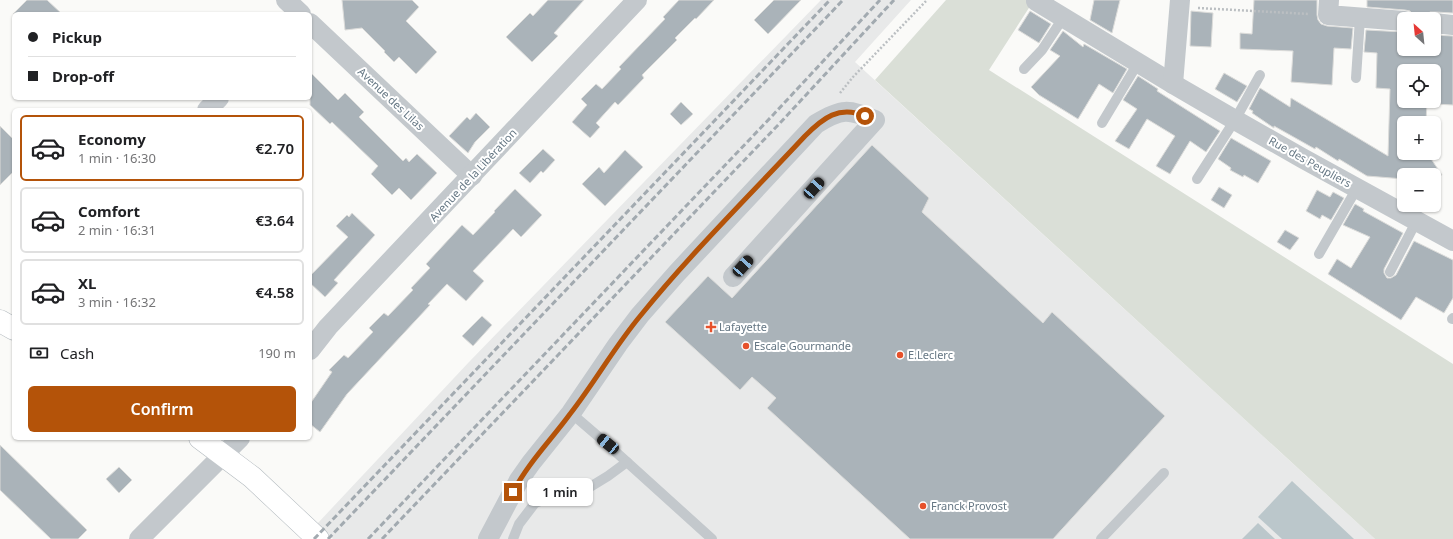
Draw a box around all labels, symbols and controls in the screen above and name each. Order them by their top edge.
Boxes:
north arrow [1397,12,1441,56]
map controls [1397,12,1441,212]
text: Pickup [52,27,102,47]
street label: Avenue des Lilas [355,64,428,133]
button: locate [1397,64,1441,108]
text: Drop-off [52,66,114,86]
route start [856,107,874,125]
button: + [1397,116,1441,160]
street label: Avenue de la Libération [426,125,520,224]
text: Economy [78,129,146,149]
icon: car [30,130,66,166]
street label: Rue des Peupliers [1266,133,1354,190]
text: €2.70 [256,138,294,158]
text: 1 min · 16:30 [78,149,156,167]
button: − [1397,168,1441,212]
car [802,175,826,201]
text: Comfort [78,201,140,221]
icon: car [30,202,66,238]
text: €3.64 [256,210,294,230]
text: 2 min · 16:31 [78,221,156,239]
car [731,253,755,279]
text: XL [78,273,96,293]
icon: car [30,274,66,310]
text: €4.58 [256,282,294,302]
text: 3 min · 16:32 [78,293,156,311]
place label: Lafayette [719,319,767,334]
marker: Lafayette [706,322,716,332]
place label: Escale Gourmande [754,338,851,353]
marker: Escale Gourmande [741,341,751,351]
icon: cash [28,342,50,364]
text: Cash [60,343,94,363]
text: 190 m [258,344,296,362]
place label: E.Leclerc [908,347,953,362]
marker: E.Leclerc [895,350,905,360]
button: Confirm [28,386,296,432]
car [595,432,621,456]
callout: 1 min [527,478,593,506]
route end [504,483,522,501]
text: 1 min [542,483,578,501]
place label: Franck Provost [931,498,1007,513]
marker: Franck Provost [918,501,928,511]

